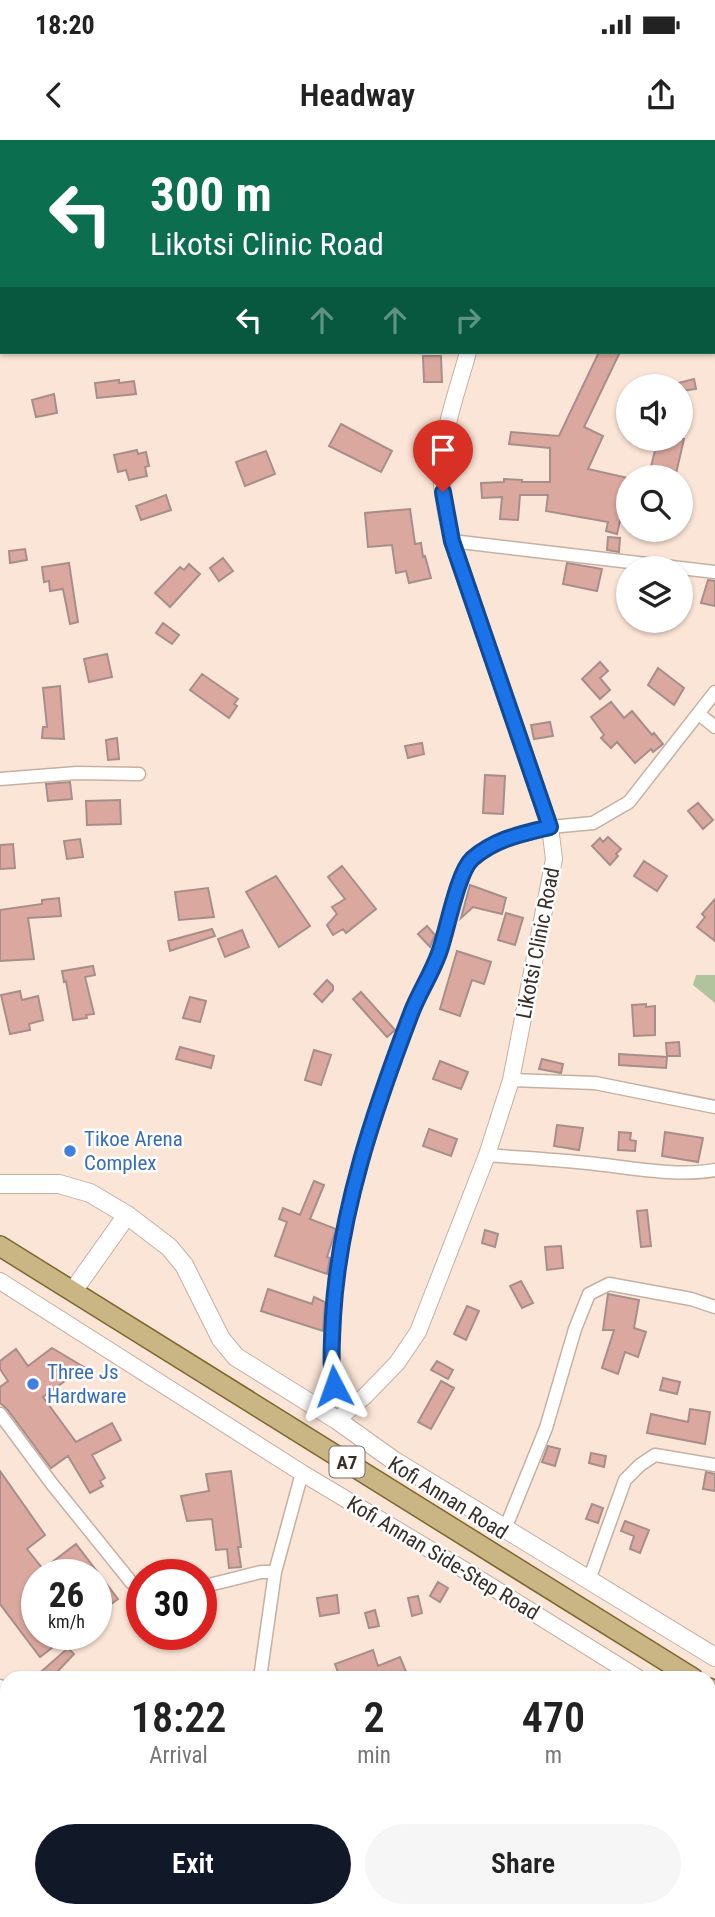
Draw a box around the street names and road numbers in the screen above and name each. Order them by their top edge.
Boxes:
street label: Likotsi Clinic Road [512,865,564,1021]
road number: A7 [330,1446,364,1478]
street label: Kofi Annan Road [384,1452,512,1544]
street label: Kofi Annan Side-Step Road [343,1491,543,1625]

